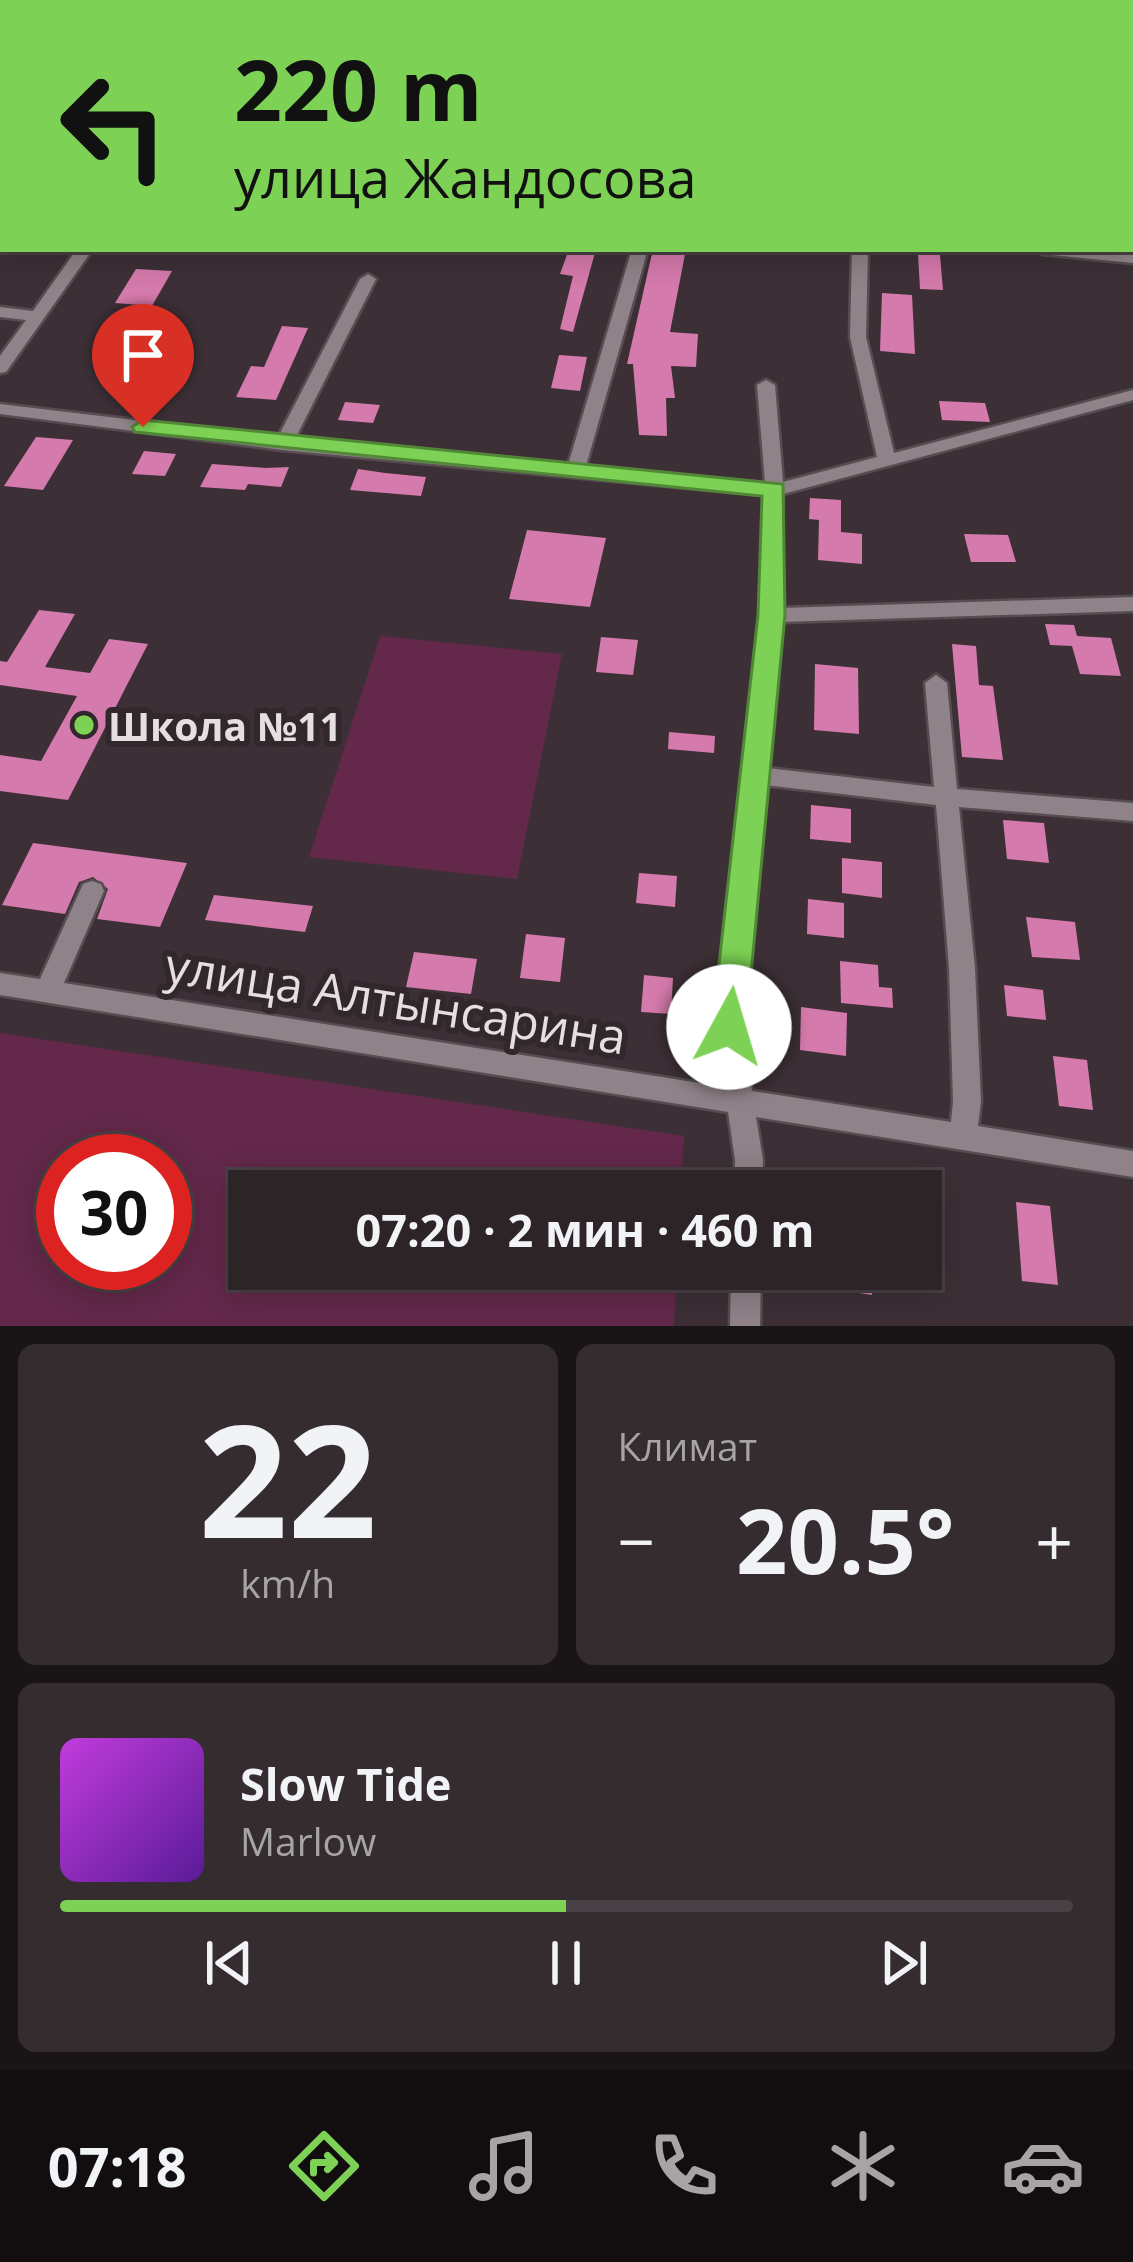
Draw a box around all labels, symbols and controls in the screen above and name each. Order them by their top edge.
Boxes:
text: 220 m [234,31,482,146]
icon: left [36,48,192,204]
text: улица Жандосова [234,140,697,214]
pin [92,304,194,427]
icon: arrive [110,322,176,388]
place label: Школа №11 [108,699,342,752]
marker: Школа №11 [71,712,97,738]
street label: улица Алтынсарина [161,931,631,1069]
position arrow [666,964,792,1090]
speed limit sign: 30 [36,1134,192,1290]
text: 07:20 · 2 мин · 460 m [356,1199,814,1260]
text: 22 [199,1371,377,1584]
text: Климат [618,1419,757,1472]
text: 20.5° [736,1478,955,1600]
text: − [618,1495,655,1585]
text: + [1035,1495,1073,1585]
text: km/h [240,1556,335,1609]
text: Slow Tide [240,1753,451,1814]
text: Marlow [240,1814,376,1867]
icon: previous [196,1930,262,1996]
icon: pause [533,1930,599,1996]
icon: next [871,1930,937,1996]
icon: directions [282,2124,366,2208]
icon: music [462,2124,546,2208]
icon: phone [642,2124,726,2208]
icon: climate [821,2124,905,2208]
icon: car [1001,2124,1085,2208]
text: 07:18 [48,2129,187,2203]

